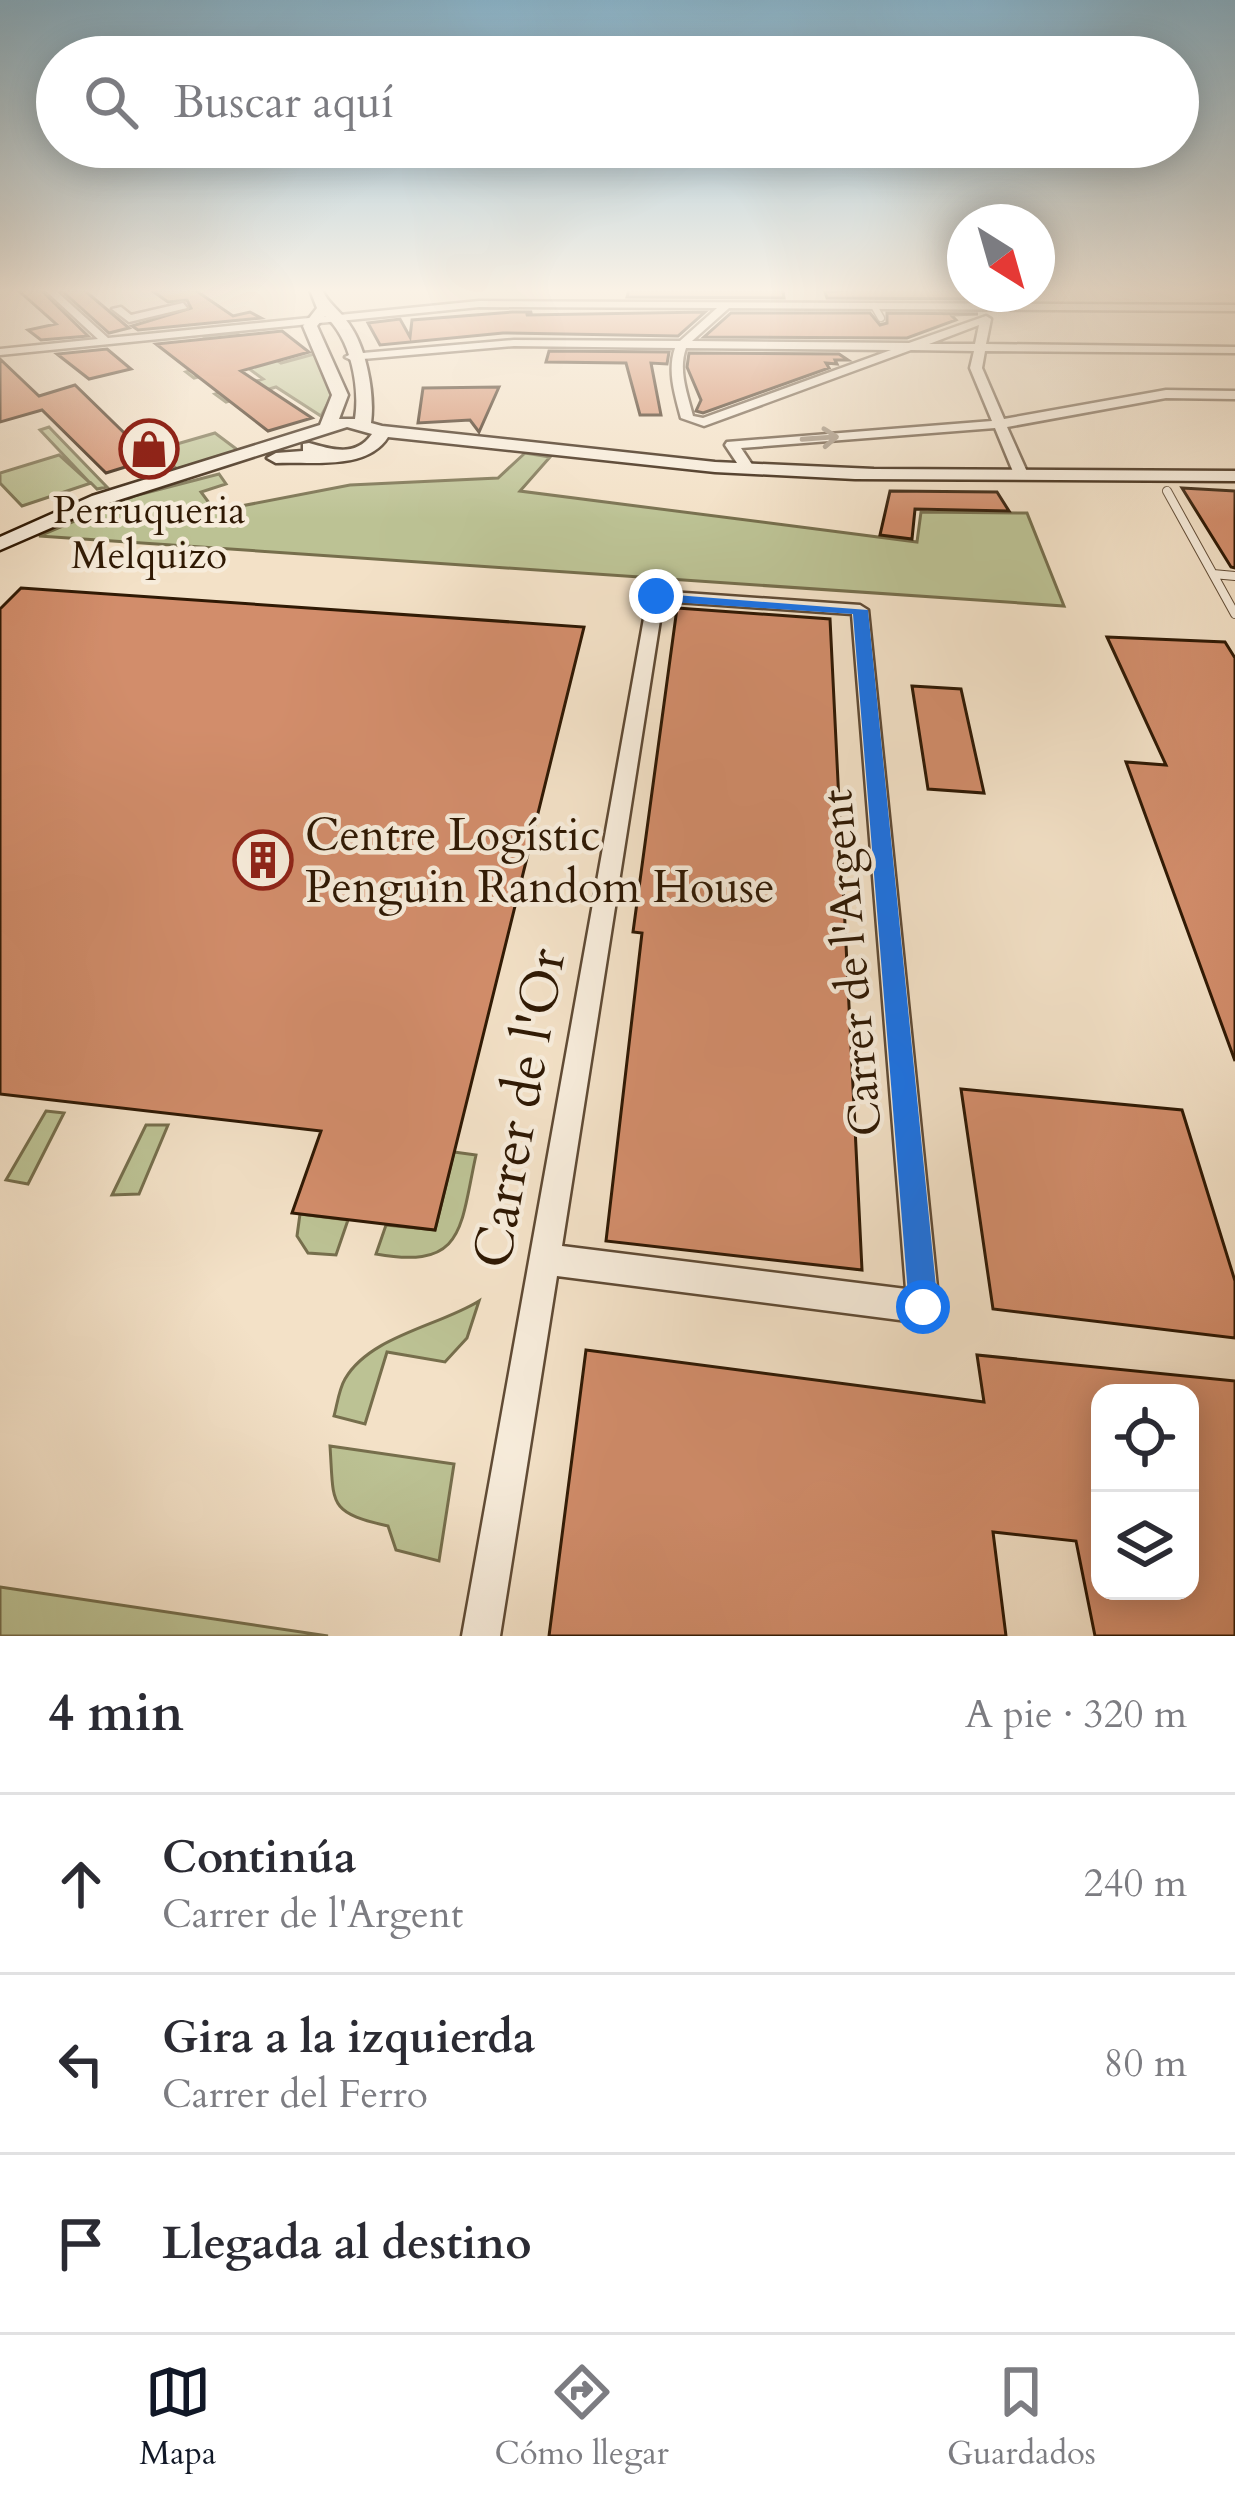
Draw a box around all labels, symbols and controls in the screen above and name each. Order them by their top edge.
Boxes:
search box [36,36,1199,168]
icon: search [78,69,144,135]
text: Buscar aquí [174,72,394,133]
north arrow [947,204,1055,312]
shop icon: Perruqueria Melquizo [118,418,180,480]
one-way arrow [800,427,839,450]
place label: Perruqueria Melquizo [53,484,245,582]
route end [629,569,683,623]
street label: Carrer de l'Argent [806,787,897,1139]
place label: Centre Logístic Penguin Random House [305,805,775,918]
building icon: Centre Logístic Penguin Random House [232,829,294,891]
street label: Carrer de l'Or [456,943,584,1274]
route start [896,1280,950,1334]
map controls [1091,1384,1199,1600]
button: locate [1091,1384,1199,1492]
button: layers [1091,1492,1199,1600]
text: 4 min [48,1679,184,1749]
text: A pie · 320 m [965,1688,1187,1741]
text: Continúa [162,1827,356,1888]
icon: ahead [48,1851,114,1917]
text: 240 m [1084,1857,1187,1910]
text: Carrer de l'Argent [162,1888,463,1941]
text: Gira a la izquierda [162,2007,535,2068]
icon: left [48,2031,114,2097]
text: 80 m [1104,2037,1187,2090]
text: Carrer del Ferro [162,2068,428,2121]
icon: arrive [48,2211,114,2277]
text: Llegada al destino [162,2213,532,2274]
tab: Mapa [139,2359,216,2476]
tab: Cómo llegar [495,2359,669,2476]
tab: Guardados [947,2359,1096,2476]

